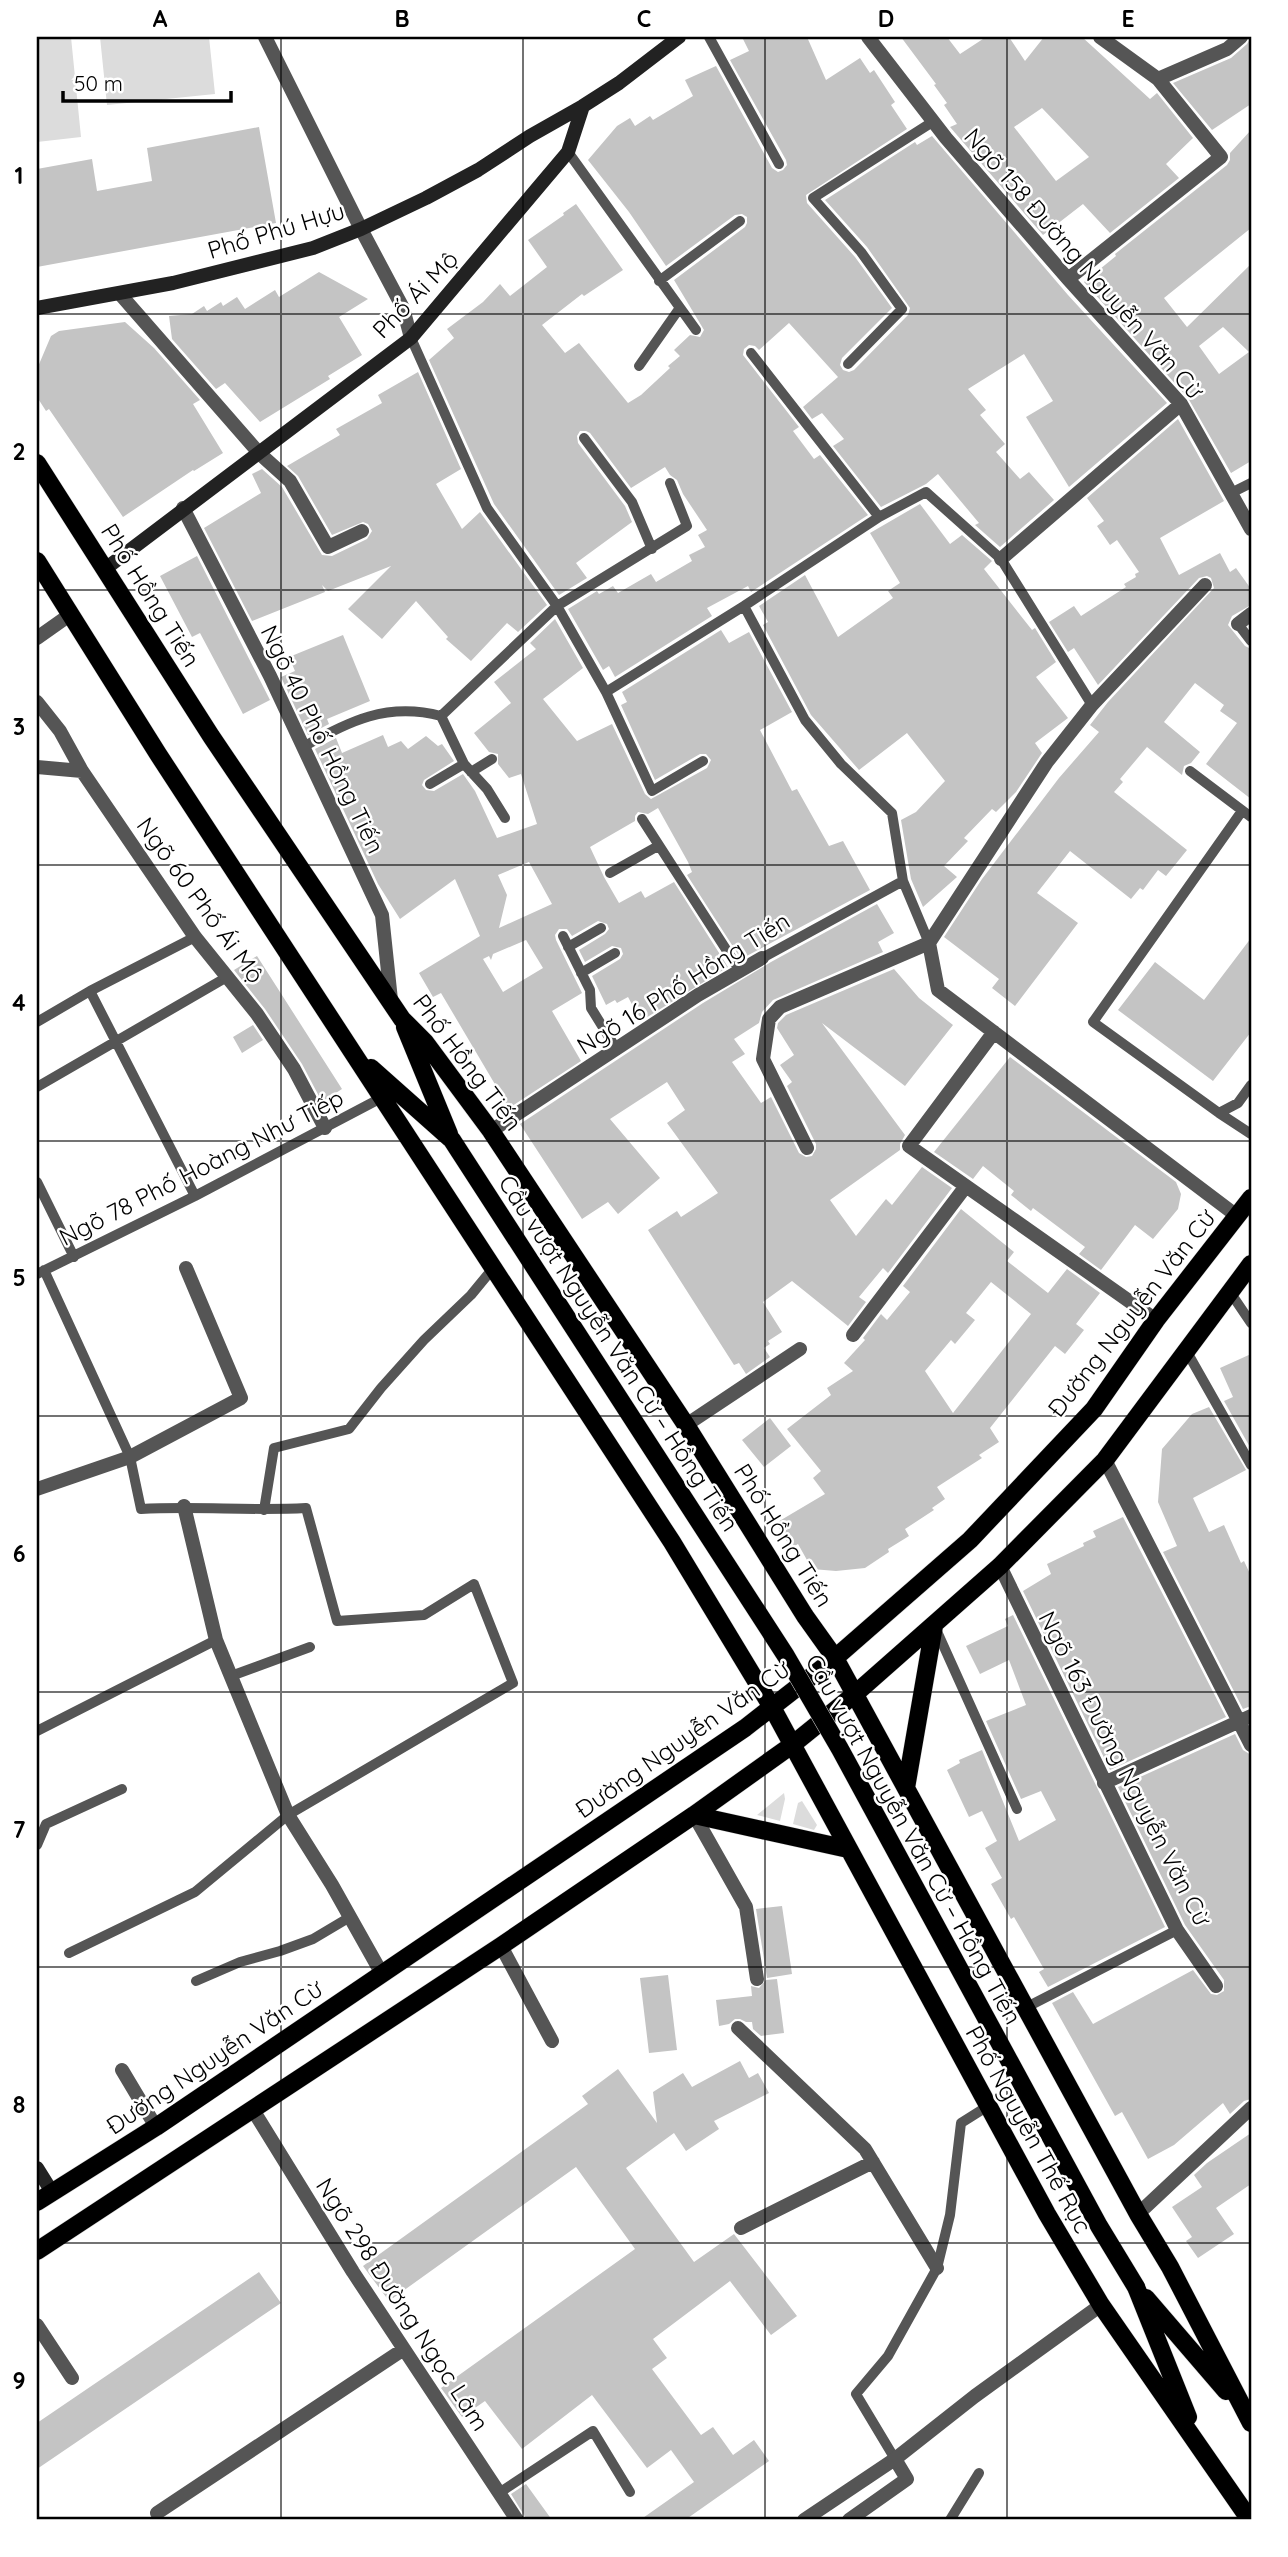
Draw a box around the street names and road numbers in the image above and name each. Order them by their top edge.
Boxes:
street label: Ngõ 158 Đường Nguyễn Văn Cừ [958,121,1211,406]
street label: Phố Phú Hựu [204,195,348,265]
street label: Phố Ái Mộ [366,244,464,344]
street label: Phố Hồng Tiến [95,518,207,672]
street label: Ngõ 40 Phố Hồng Tiến [255,620,391,858]
street label: Ngõ 60 Phố Ái Mộ [131,811,271,989]
street label: Ngõ 16 Phố Hồng Tiến [571,905,795,1061]
street label: Phố Hồng Tiến [407,988,529,1136]
street label: Ngõ 78 Phố Hoàng Như Tiếp [54,1082,348,1252]
street label: Cầu vượt Nguyễn Văn Cừ – Hồng Tiến [492,1169,746,1537]
street label: Đường Nguyễn Văn Cừ [1041,1203,1222,1422]
street label: Phố Hồng Tiến [728,1458,840,1612]
street label: Ngõ 163 Đường Nguyễn Văn Cừ [1033,1606,1218,1931]
street label: Cầu vượt Nguyễn Văn Cừ – Hồng Tiến [799,1649,1029,2029]
street label: Đường Nguyễn Văn Cừ [569,1653,796,1824]
street label: Đường Nguyễn Văn Cừ [100,1973,329,2141]
street label: Phố Nguyễn Thế Rục [960,2020,1098,2238]
street label: Ngõ 298 Đường Ngọc Lâm [310,2172,496,2436]

